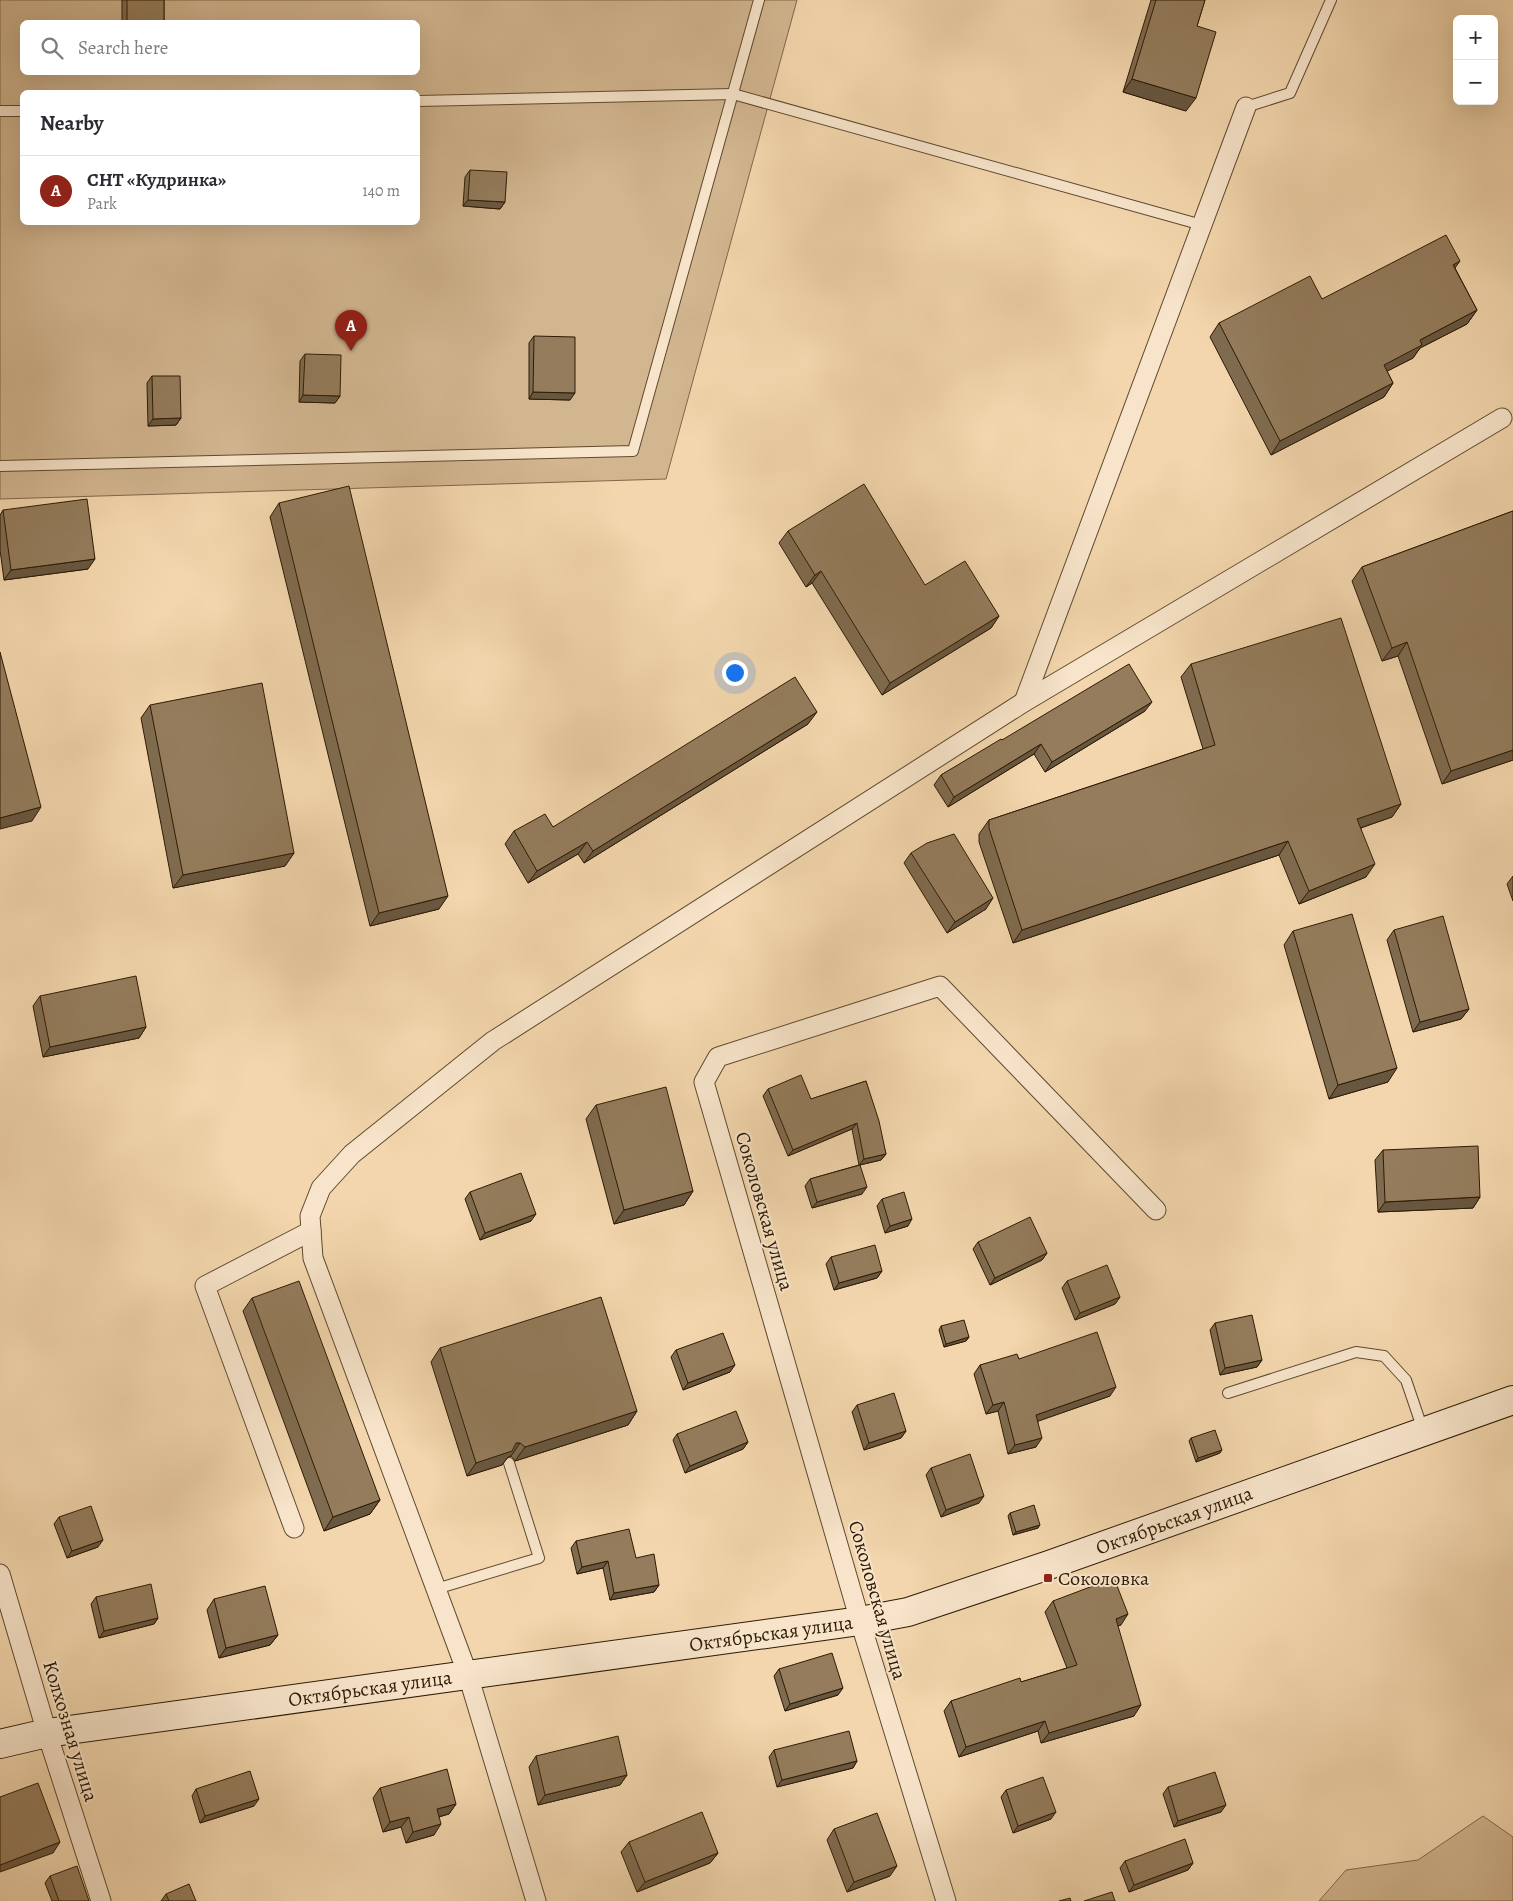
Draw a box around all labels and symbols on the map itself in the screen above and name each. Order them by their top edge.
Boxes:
pin: A [335,310,367,351]
your location [722,660,748,686]
street label: Соколовская улица [729,1128,800,1295]
street label: Октябрьская улица [1092,1479,1257,1561]
street label: Соколовская улица [842,1517,913,1684]
place label: Соколовка [1058,1565,1150,1592]
marker: Соколовка [1042,1572,1054,1584]
street label: Октябрьская улица [687,1609,855,1658]
street label: Колхозная улица [36,1657,105,1806]
street label: Октябрьская улица [286,1664,454,1713]

